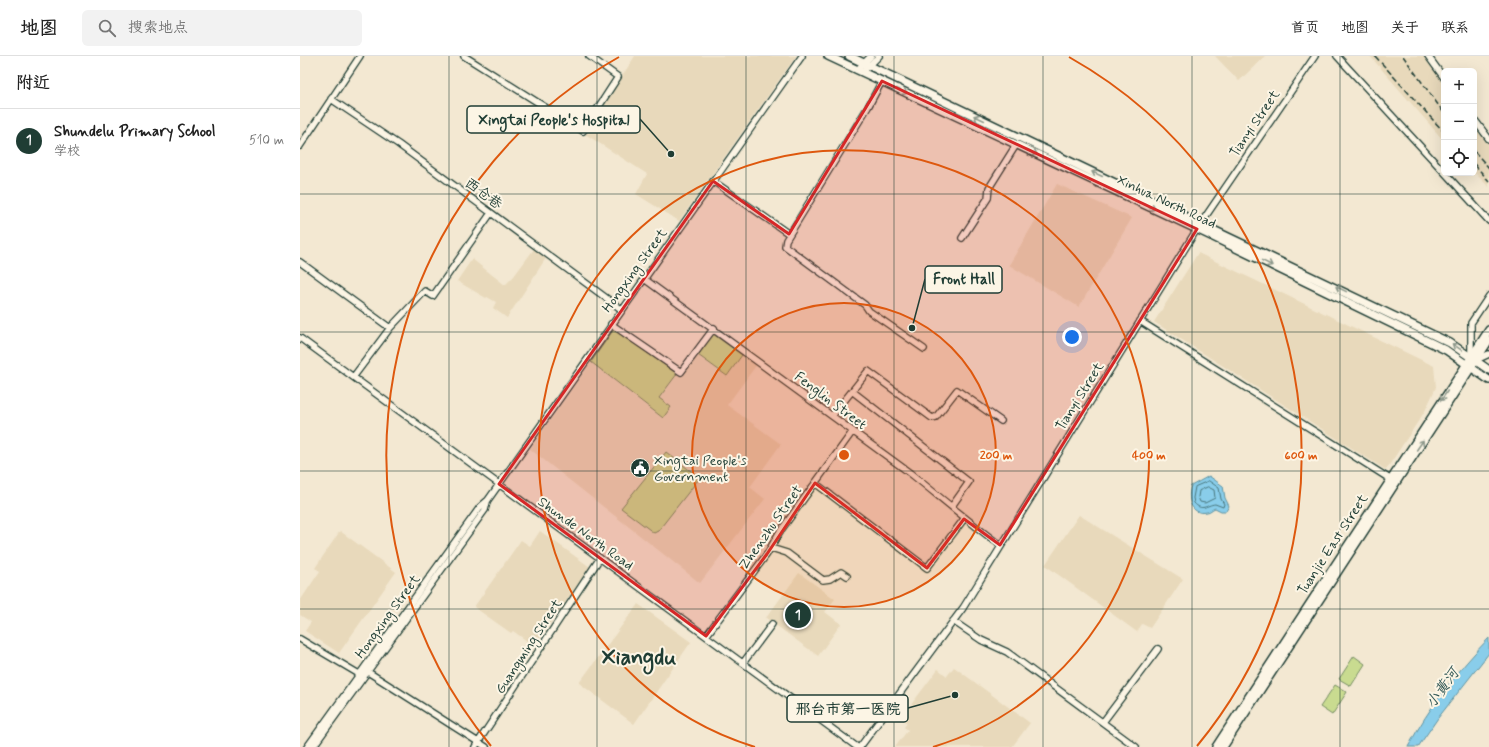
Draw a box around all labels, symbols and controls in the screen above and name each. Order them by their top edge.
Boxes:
search box [82,10,362,46]
text: 地图 [20,16,58,41]
icon: search [96,17,118,39]
text: 搜索地点 [128,18,188,38]
text: 首页 [1291,19,1319,37]
text: 地图 [1341,19,1369,37]
text: 关于 [1391,19,1419,37]
text: 联系 [1441,19,1469,37]
map controls [1441,68,1477,176]
button: + [1441,68,1477,104]
text: 附近 [16,72,50,94]
street label: Tianyi Street [1226,86,1284,161]
one-way arrow [895,88,907,95]
button: − [1441,104,1477,140]
callout: Xingtai People's Hospital [467,106,640,133]
text: Xingtai People's Hospital [479,111,629,133]
one-way arrow [974,114,986,121]
text: Shundelu Primary School [54,122,216,142]
text: 1 [26,132,32,149]
text: 510 m [249,132,284,149]
button: locate [1441,140,1477,176]
text: 学校 [54,143,80,160]
one-way arrow [1025,149,1037,156]
one-way arrow [1091,170,1103,177]
street label: Xinhua North Road [1114,171,1219,233]
street label: 西仓巷 [461,174,507,214]
one-way arrow [1143,204,1155,211]
street label: Hongxing Street [598,224,673,317]
one-way arrow [1261,260,1273,267]
callout: Front Hall [925,266,1002,293]
text: Front Hall [933,270,995,290]
one-way arrow [1335,285,1347,292]
your location [1062,327,1082,347]
one-way arrow [1452,343,1463,351]
street label: Tianyi Street [1052,358,1108,434]
street label: Fenglin Street [790,368,870,435]
one-way arrow [1440,390,1448,402]
one-way arrow [1416,440,1424,451]
centre of rings [837,448,851,462]
text: 200 m [980,448,1013,464]
text: 400 m [1132,448,1166,464]
text: 600 m [1284,448,1318,464]
place label: Xingtai People's Government [654,452,747,486]
public building icon: Xingtai People's Government [629,457,651,479]
street label: Zhenzhu Street [735,481,807,573]
street label: Tuanjie East Street [1294,490,1373,598]
street label: Shunde North Road [534,493,637,575]
street label: Hongxing Street [351,570,426,663]
street label: Guangming Street [491,595,568,698]
pin: 1 [785,600,811,630]
district label: Xiangdu [602,644,676,675]
water label: 小黄河 [1421,662,1466,713]
callout: 邢台市第一医院 [787,695,908,722]
text: 邢台市第一医院 [795,700,901,720]

